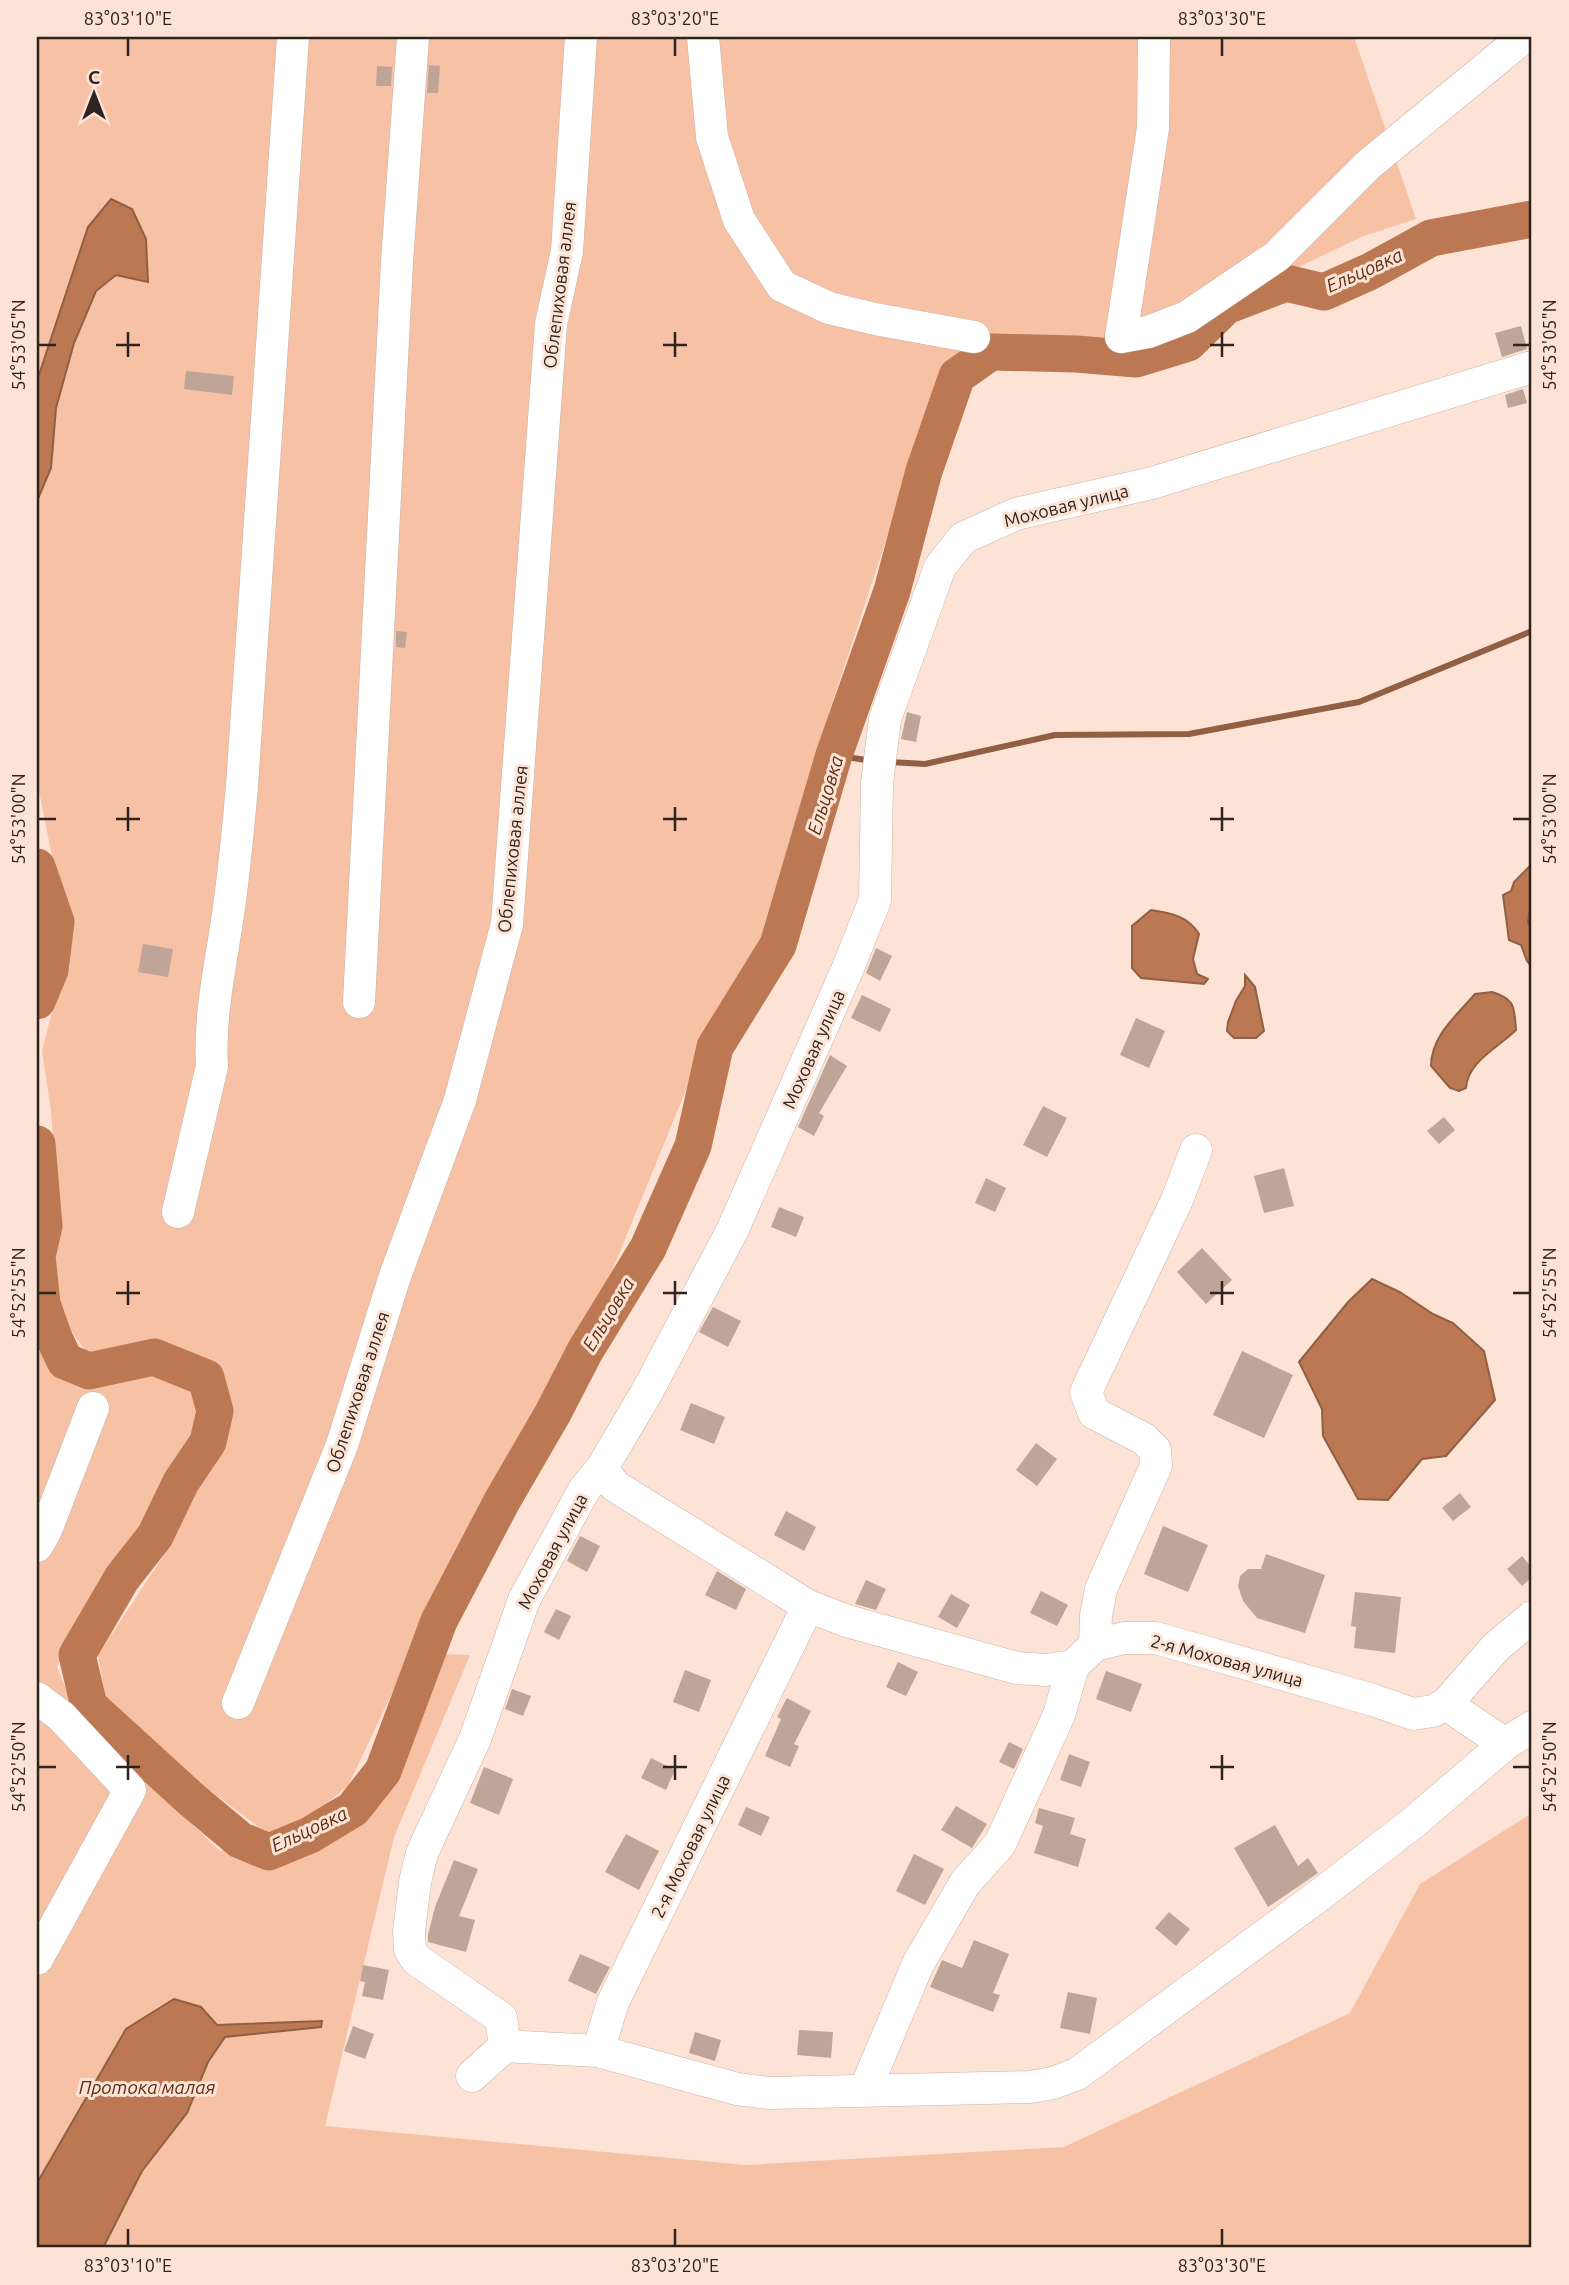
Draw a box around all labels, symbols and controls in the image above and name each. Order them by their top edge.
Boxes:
text: 83°03'10"E [84,8,172,28]
text: 83°03'20"E [631,8,719,28]
text: 83°03'30"E [1178,8,1266,28]
north arrow [60,60,130,130]
text: С [88,66,100,88]
street label: Облепиховая аллея [539,200,579,370]
water label: Ельцовка [1322,243,1406,297]
text: 54°53'05"N [8,299,28,391]
text: 54°53'05"N [1539,299,1559,391]
street label: Моховая улица [1002,480,1130,530]
water label: Ельцовка [803,753,847,837]
street label: Облепиховая аллея [493,764,531,934]
text: 54°53'00"N [8,773,28,865]
text: 54°53'00"N [1539,773,1559,865]
street label: Моховая улица [778,987,848,1111]
text: 54°52'55"N [8,1247,28,1339]
text: 54°52'55"N [1539,1247,1559,1339]
water label: Ельцовка [578,1273,638,1355]
street label: Облепиховая аллея [321,1309,393,1475]
street label: Моховая улица [513,1490,591,1612]
street label: 2-я Моховая улица [1149,1630,1305,1690]
text: 54°52'50"N [8,1721,28,1813]
text: 54°52'50"N [1539,1721,1559,1813]
street label: 2-я Моховая улица [647,1771,733,1921]
water label: Ельцовка [267,1802,351,1856]
water label: Протока малая [79,2076,215,2098]
text: 83°03'10"E [84,2255,172,2275]
text: 83°03'20"E [631,2255,719,2275]
text: 83°03'30"E [1178,2255,1266,2275]

